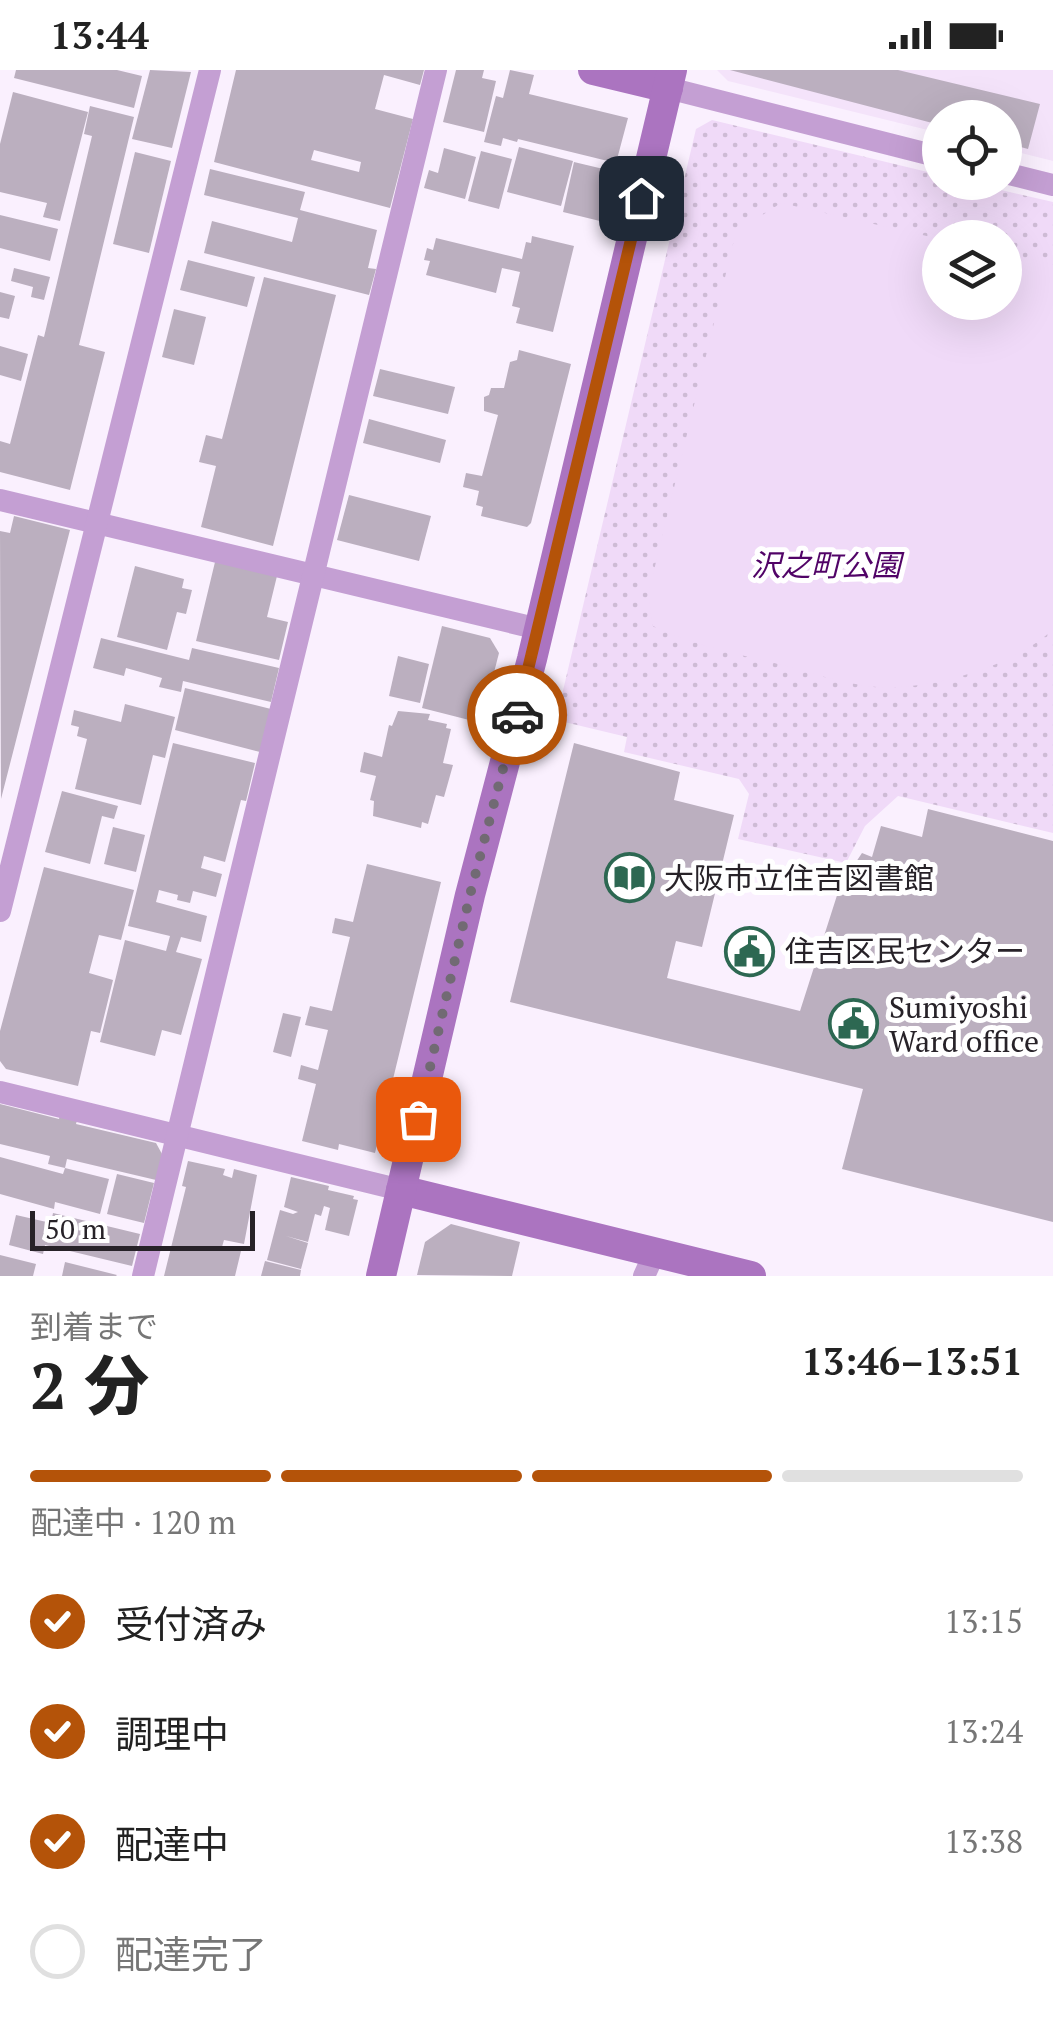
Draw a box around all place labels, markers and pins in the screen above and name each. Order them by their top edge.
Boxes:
pin [599,156,684,241]
library icon: 大阪市立住吉図書館 [603,852,655,904]
place label: 大阪市立住吉図書館 [664,858,934,898]
public building icon: 住吉区民センター [724,925,776,977]
place label: 住吉区民センター [785,931,1025,971]
place label: Sumiyoshi Ward office [889,987,1039,1061]
public building icon: Sumiyoshi Ward office [828,998,880,1050]
pin [376,1077,461,1162]

